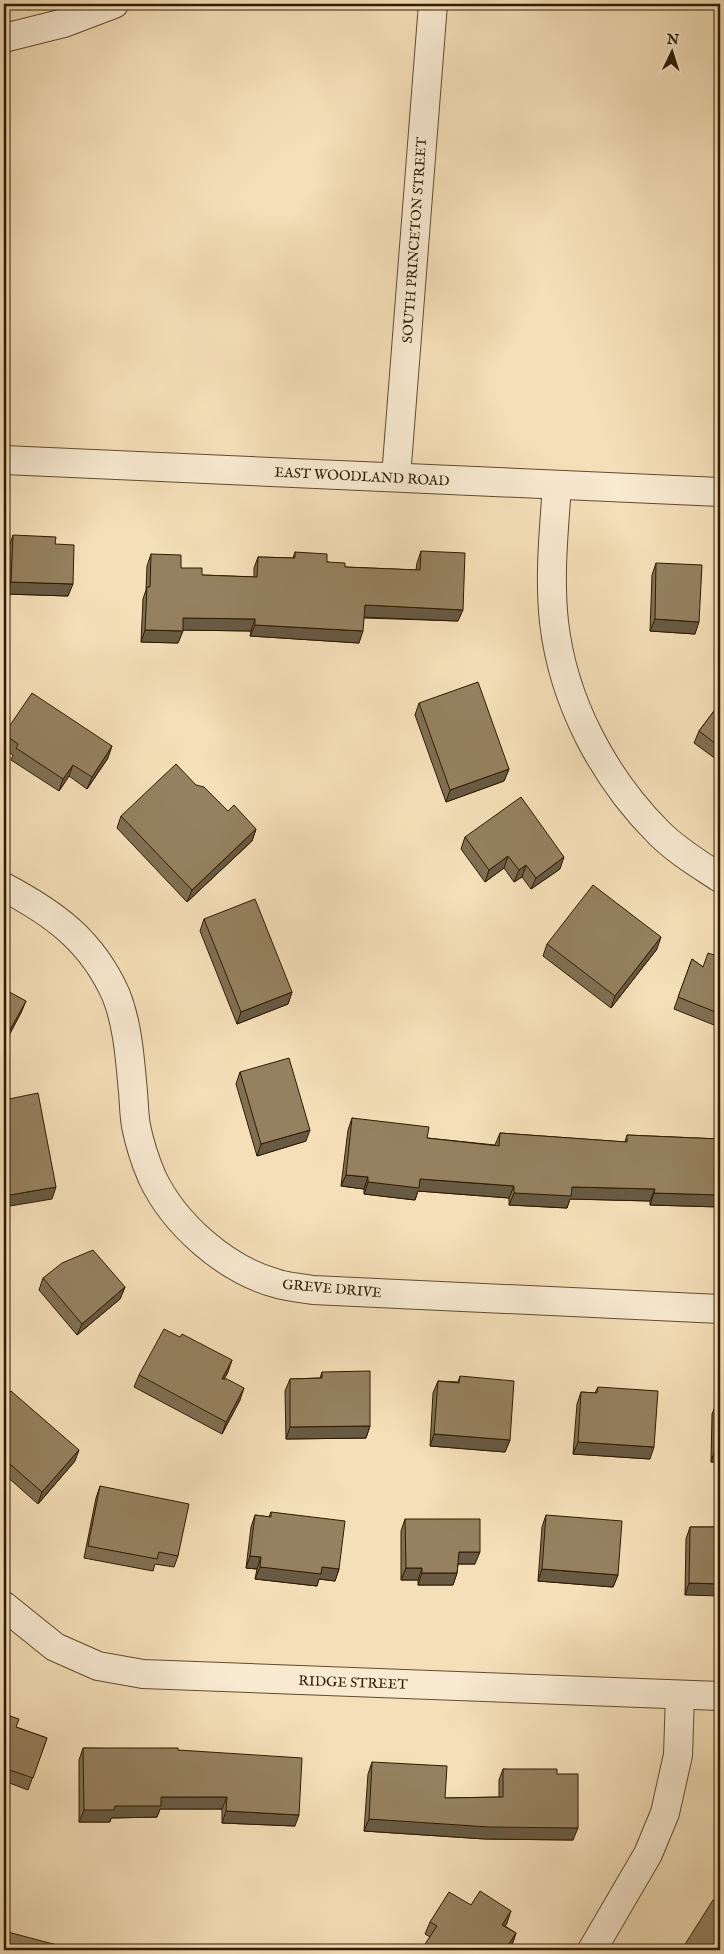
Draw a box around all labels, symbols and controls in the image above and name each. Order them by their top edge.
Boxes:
north arrow [646,28,696,78]
text: N [665,31,680,49]
street label: SOUTH PRINCETON STREET [399,136,431,344]
street label: EAST WOODLAND ROAD [274,463,450,491]
street label: GREVE DRIVE [281,1276,383,1302]
street label: RIDGE STREET [298,1672,409,1694]

